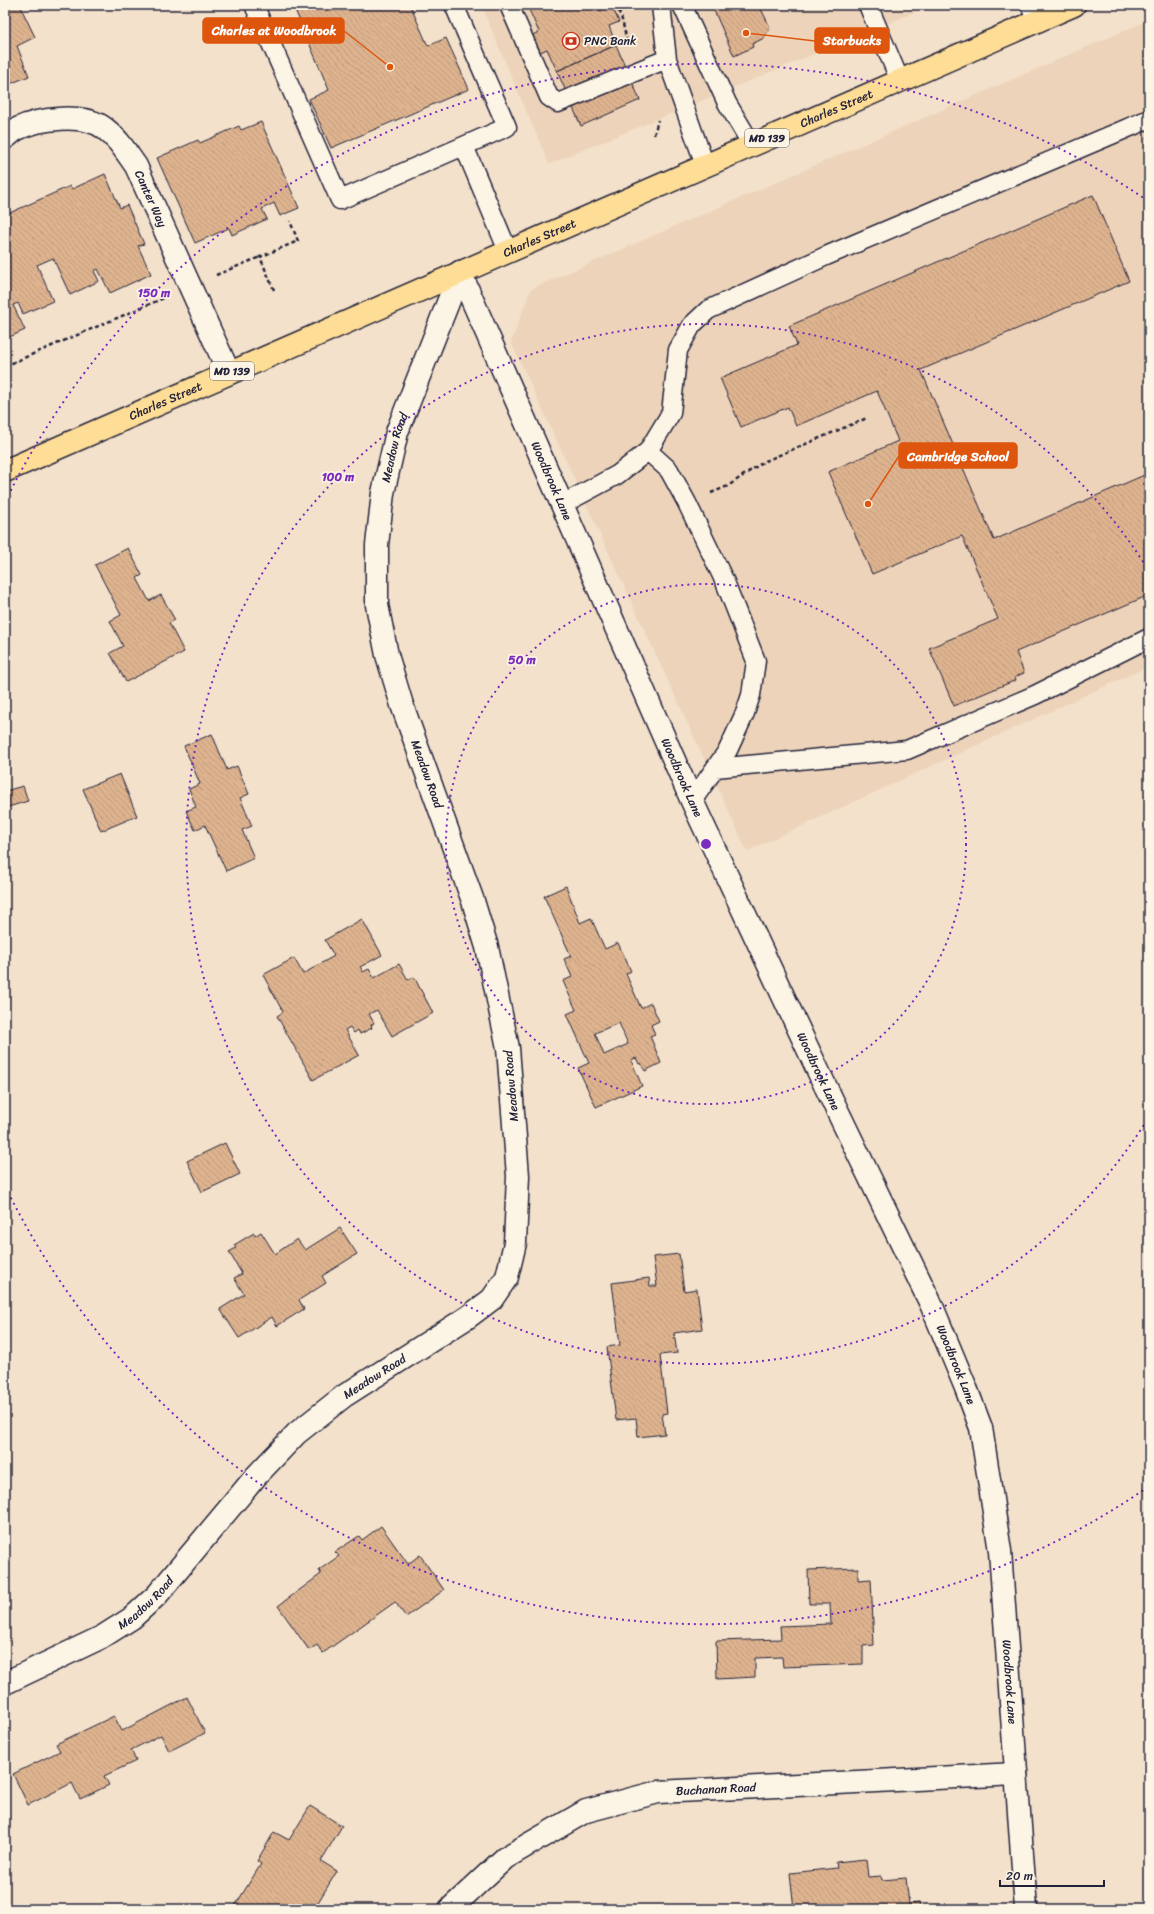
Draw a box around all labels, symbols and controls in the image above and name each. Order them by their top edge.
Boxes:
callout: Charles at Woodbrook [203,18,344,43]
text: Charles at Woodbrook [211,19,336,42]
callout: Starbucks [815,28,889,53]
text: Starbucks [822,29,882,52]
place label: PNC Bank [584,30,637,52]
bank icon: PNC Bank [561,31,581,51]
street label: Charles Street [796,83,877,134]
road number: MD 139 [745,129,789,147]
street label: Canter Way [128,166,174,232]
street label: Charles Street [499,212,580,264]
text: 150 m [138,282,171,304]
road number: MD 139 [210,362,254,380]
street label: Charles Street [125,375,206,427]
street label: Meadow Road [375,409,415,485]
street label: Woodbrook Lane [525,438,579,524]
callout: Cambridge School [899,443,1017,468]
text: Cambridge School [906,445,1010,468]
text: 100 m [322,466,355,488]
text: 50 m [508,649,536,671]
street label: Woodbrook Lane [655,734,709,821]
street label: Meadow Road [404,737,450,812]
centre of rings [699,837,713,851]
street label: Woodbrook Lane [790,1028,847,1114]
street label: Meadow Road [497,1049,525,1123]
street label: Woodbrook Lane [930,1321,982,1408]
street label: Meadow Road [338,1348,411,1405]
street label: Meadow Road [113,1571,180,1636]
street label: Woodbrook Lane [995,1639,1024,1725]
street label: Buchanan Road [675,1776,757,1802]
scale bar [1000,1862,1104,1888]
text: 20 m [1006,1865,1033,1887]

